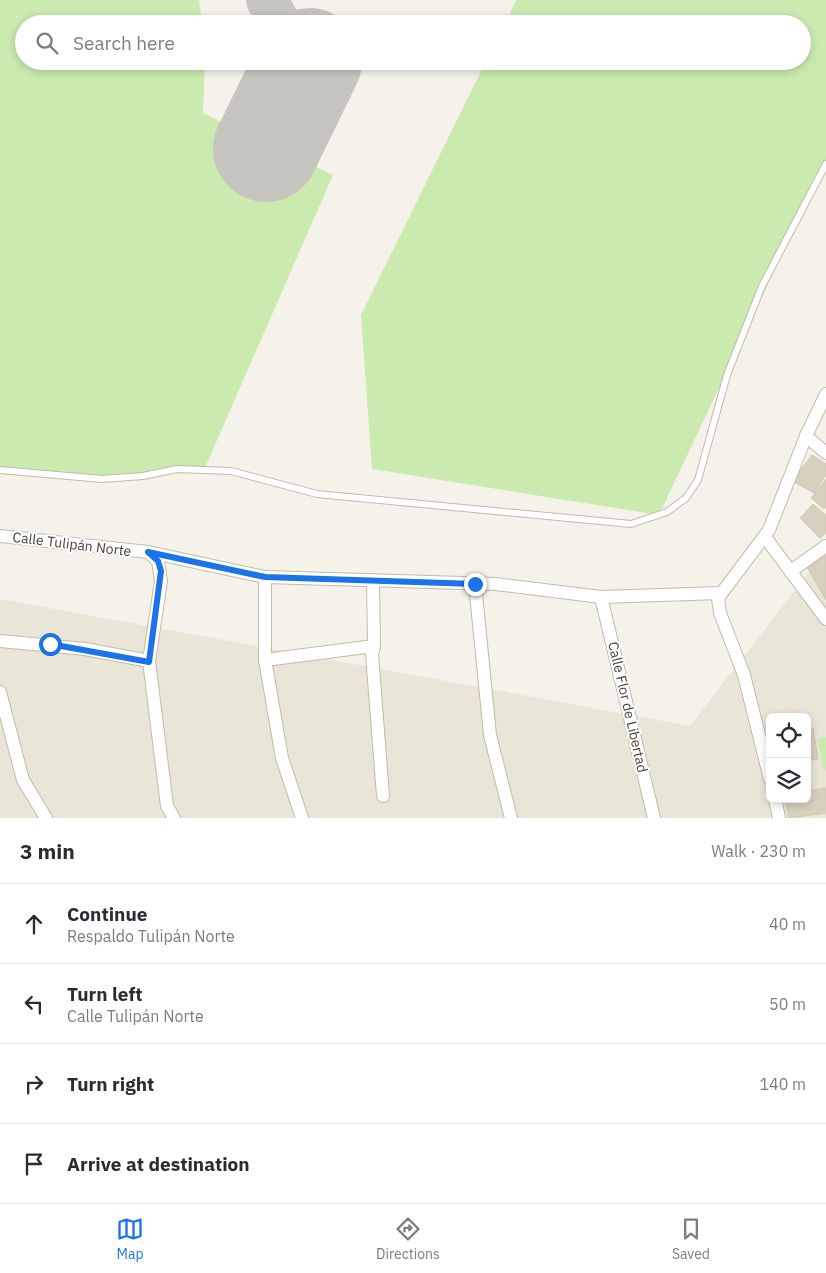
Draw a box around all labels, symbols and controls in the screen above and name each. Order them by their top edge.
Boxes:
search box [15,15,811,70]
icon: search [33,29,61,57]
text: Search here [73,31,175,55]
street label: Calle Tulipán Norte [12,528,133,560]
route end [464,573,487,596]
route start [39,633,62,656]
street label: Calle Flor de Libertad [604,640,652,774]
map controls [766,713,811,803]
button: locate [766,713,811,758]
button: layers [766,758,811,803]
text: 3 min [20,837,75,865]
text: Walk · 230 m [711,841,806,861]
text: Continue [67,902,147,926]
icon: ahead [20,910,48,938]
text: 40 m [769,914,806,934]
text: Respaldo Tulipán Norte [67,926,235,946]
text: Turn left [67,982,143,1006]
icon: left [20,990,48,1018]
text: 50 m [769,994,806,1014]
text: Calle Tulipán Norte [67,1006,204,1026]
icon: right [20,1070,48,1098]
text: Turn right [67,1072,154,1096]
text: 140 m [759,1074,806,1094]
icon: arrive [20,1150,48,1178]
text: Arrive at destination [67,1152,250,1176]
tab: Map [116,1215,144,1263]
tab: Directions [376,1215,440,1263]
tab: Saved [672,1215,710,1263]

